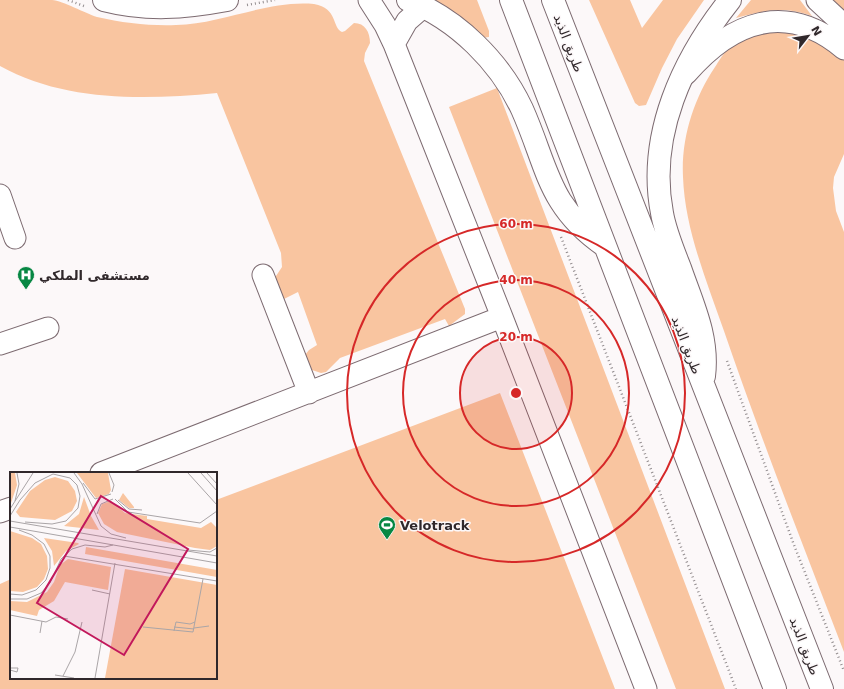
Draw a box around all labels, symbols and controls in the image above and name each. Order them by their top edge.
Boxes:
street label: طريق الذيد [550,12,586,75]
north arrow [788,16,828,56]
text: N [808,24,824,38]
text: 60 m [499,217,533,231]
hospital icon: مستشفى الملكي [16,265,36,290]
place label: مستشفى الملكي [39,268,150,283]
text: 40 m [499,273,533,287]
street label: طريق الذيد [668,314,704,377]
text: 20 m [499,330,533,344]
centre of rings [509,386,523,400]
inset map [10,472,217,679]
sports icon: Velotrack [377,515,397,540]
place label: Velotrack [400,518,470,533]
street label: طريق الذيد [786,615,822,678]

